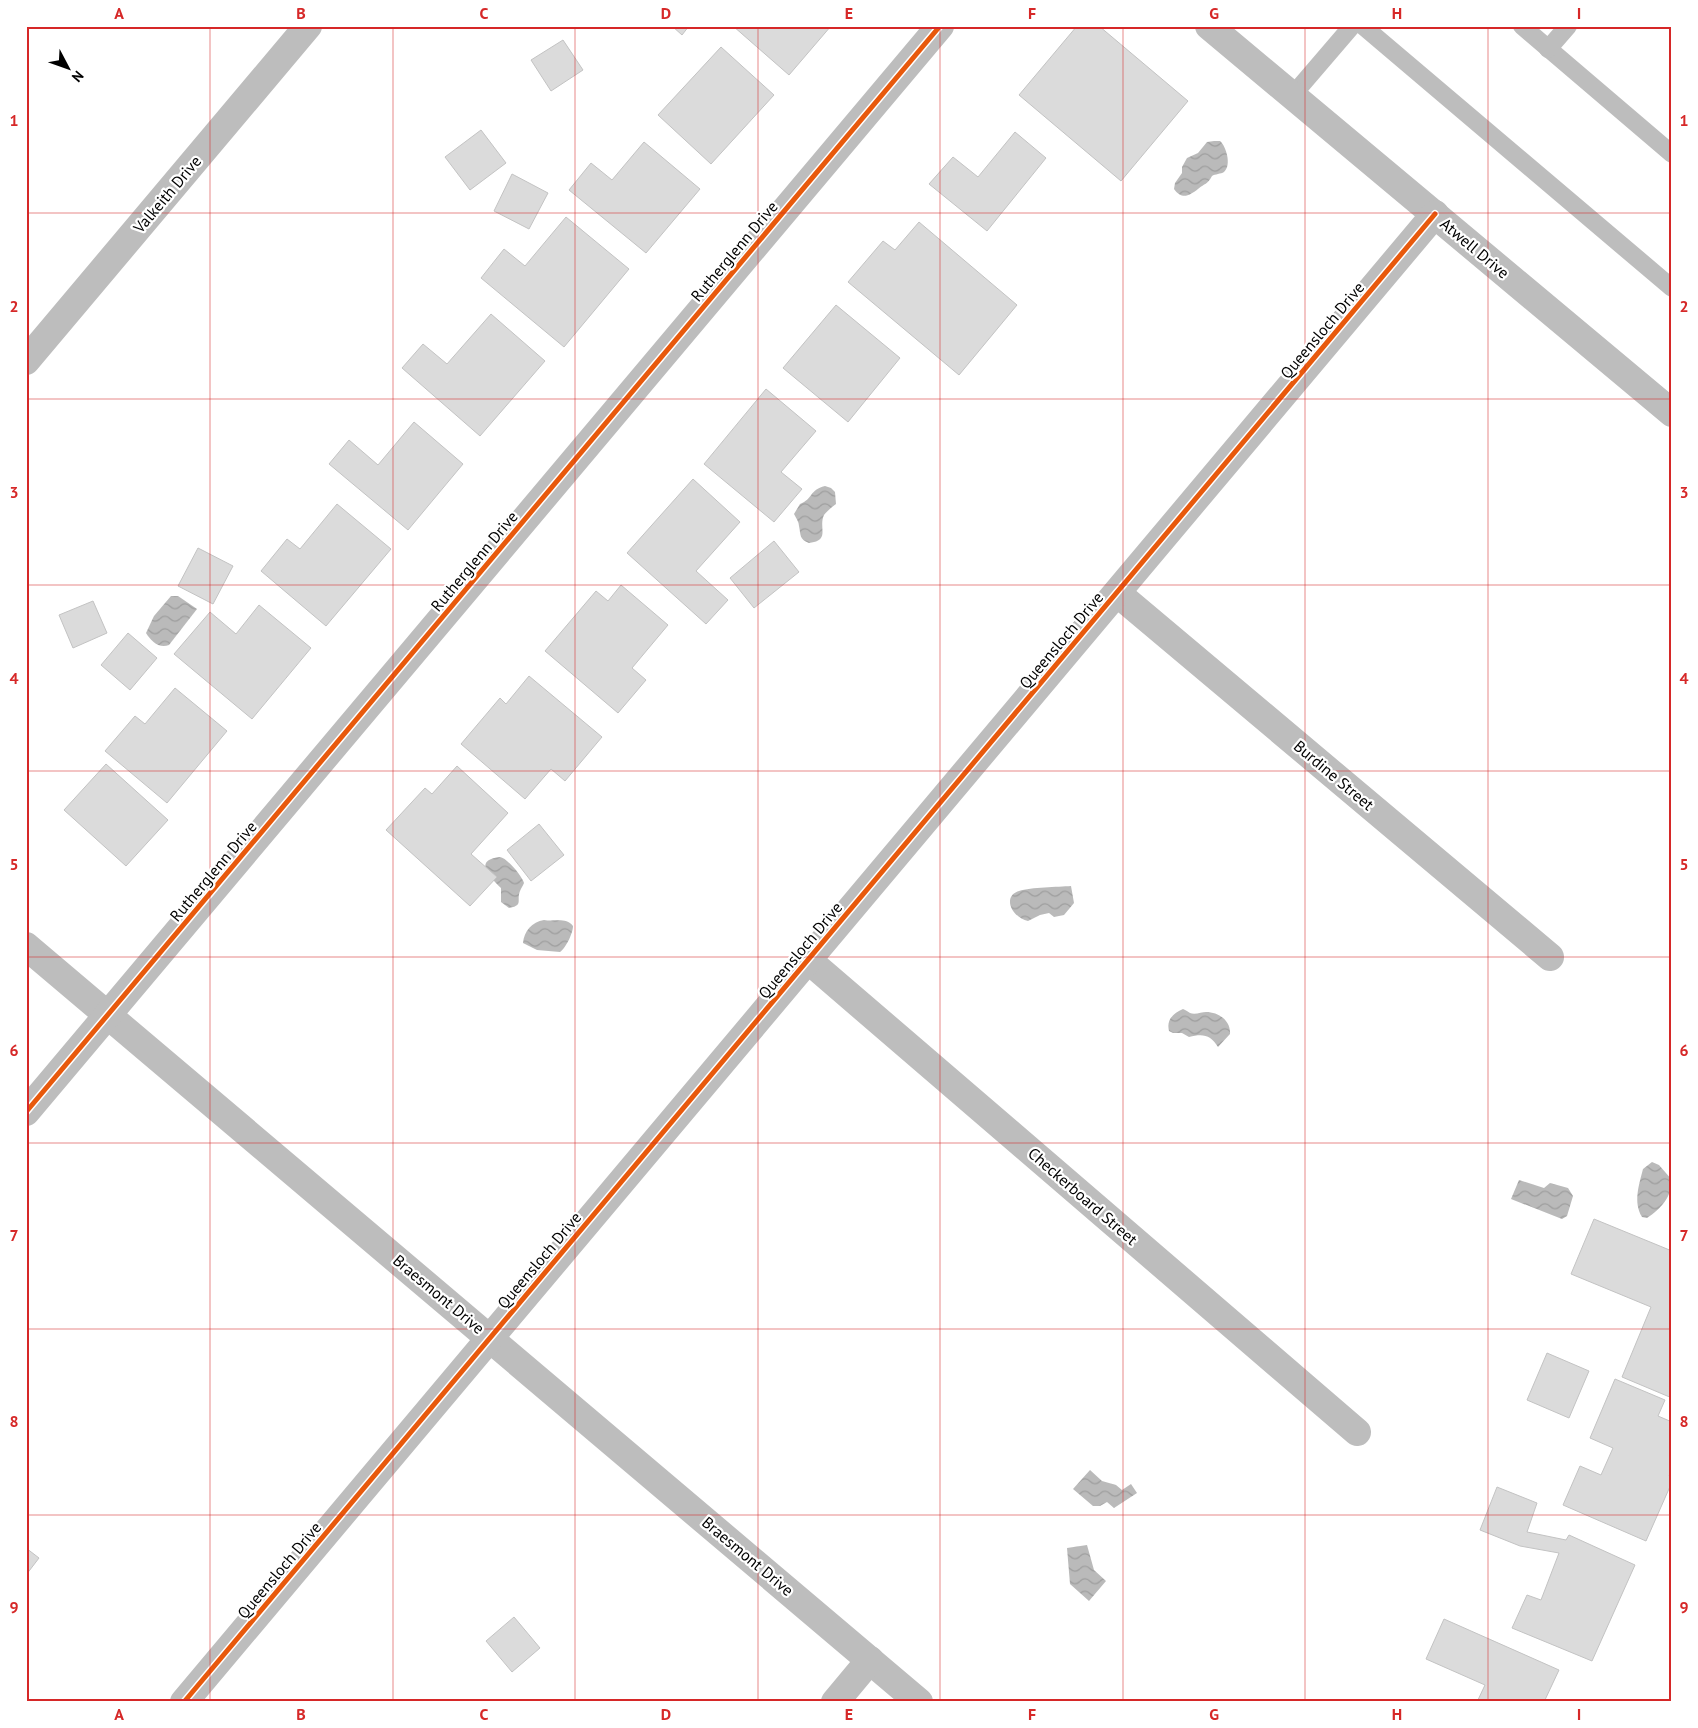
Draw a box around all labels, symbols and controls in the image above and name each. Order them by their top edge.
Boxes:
text: A [114,3,124,23]
text: B [296,3,306,23]
text: C [480,3,489,23]
text: D [661,3,671,23]
text: E [845,3,853,23]
text: F [1028,3,1036,23]
text: G [1209,3,1219,23]
text: H [1392,3,1402,23]
text: I [1577,3,1581,23]
north arrow [42,42,92,92]
text: N [68,67,88,86]
text: 1 [9,110,19,130]
text: 1 [1679,110,1689,130]
street label: Valkeith Drive [128,151,205,238]
street label: Rutherglenn Drive [686,197,782,305]
street label: Atwell Drive [1436,213,1514,283]
street label: Queensloch Drive [1276,277,1368,383]
text: 2 [9,296,19,316]
text: 2 [1679,296,1689,316]
text: 3 [9,482,19,502]
text: 3 [1679,482,1689,502]
street label: Rutherglenn Drive [426,507,522,615]
street label: Queensloch Drive [1015,587,1107,693]
text: 4 [9,668,19,688]
text: 4 [1679,668,1689,688]
street label: Burdine Street [1290,736,1379,815]
street label: Rutherglenn Drive [165,817,261,925]
text: 5 [9,854,19,874]
text: 5 [1679,854,1689,874]
street label: Queensloch Drive [754,897,846,1003]
text: 6 [9,1040,19,1060]
text: 6 [1679,1040,1689,1060]
street label: Checkerboard Street [1024,1143,1142,1249]
street label: Queensloch Drive [493,1207,585,1313]
text: 7 [9,1225,19,1245]
text: 7 [1679,1225,1689,1245]
street label: Braesmont Drive [389,1250,489,1338]
text: 8 [9,1411,19,1431]
text: 8 [1679,1411,1689,1431]
street label: Braesmont Drive [698,1512,798,1600]
street label: Queensloch Drive [233,1517,325,1623]
text: 9 [9,1597,19,1617]
text: 9 [1679,1597,1689,1617]
text: A [114,1704,124,1724]
text: B [296,1704,306,1724]
text: C [480,1704,489,1724]
text: D [661,1704,671,1724]
text: E [845,1704,853,1724]
text: F [1028,1704,1036,1724]
text: G [1209,1704,1219,1724]
text: H [1392,1704,1402,1724]
text: I [1577,1704,1581,1724]

